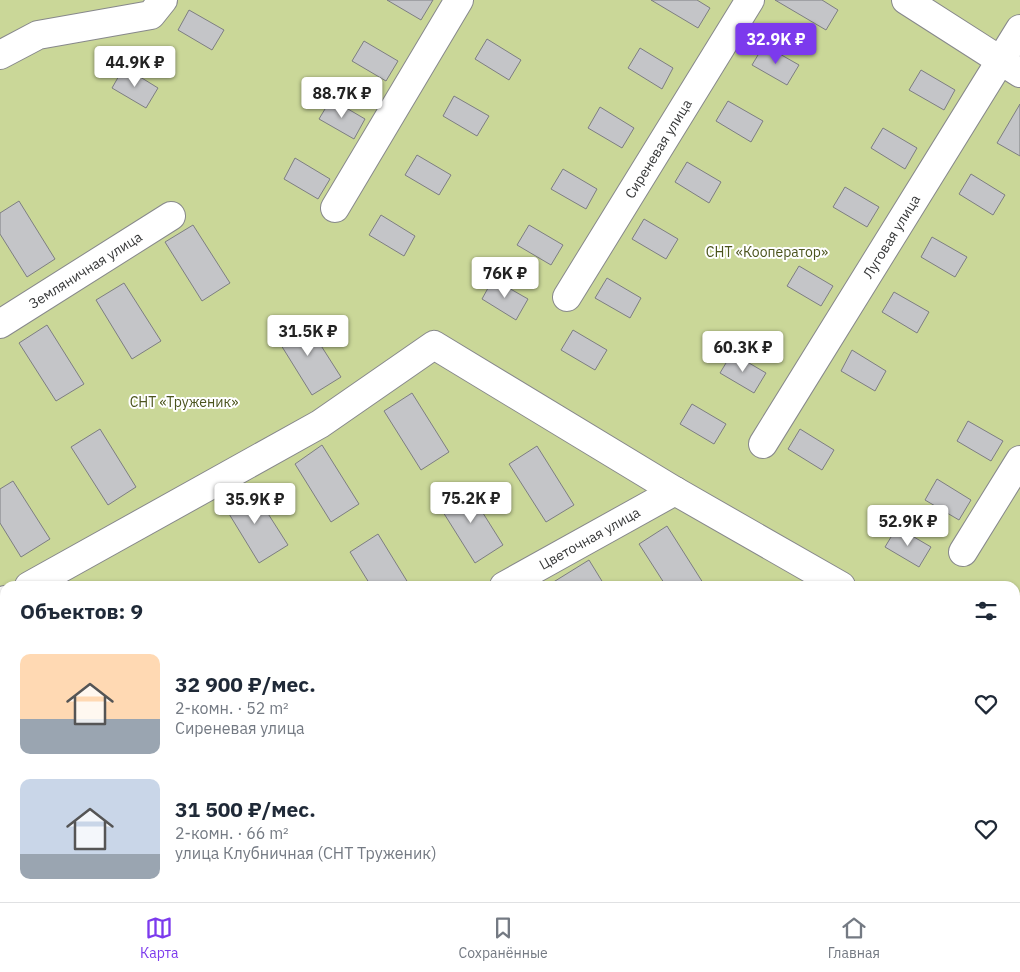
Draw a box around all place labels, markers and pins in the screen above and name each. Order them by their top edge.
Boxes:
pin: 32.9K ₽ [730,22,822,65]
pin: 44.9K ₽ [89,46,181,88]
pin: 88.7K ₽ [296,76,388,119]
pin: 76K ₽ [470,256,540,299]
pin: 31.5K ₽ [262,314,354,357]
pin: 60.3K ₽ [697,330,789,373]
pin: 35.9K ₽ [209,482,301,525]
pin: 75.2K ₽ [425,482,517,524]
pin: 52.9K ₽ [862,504,954,547]

